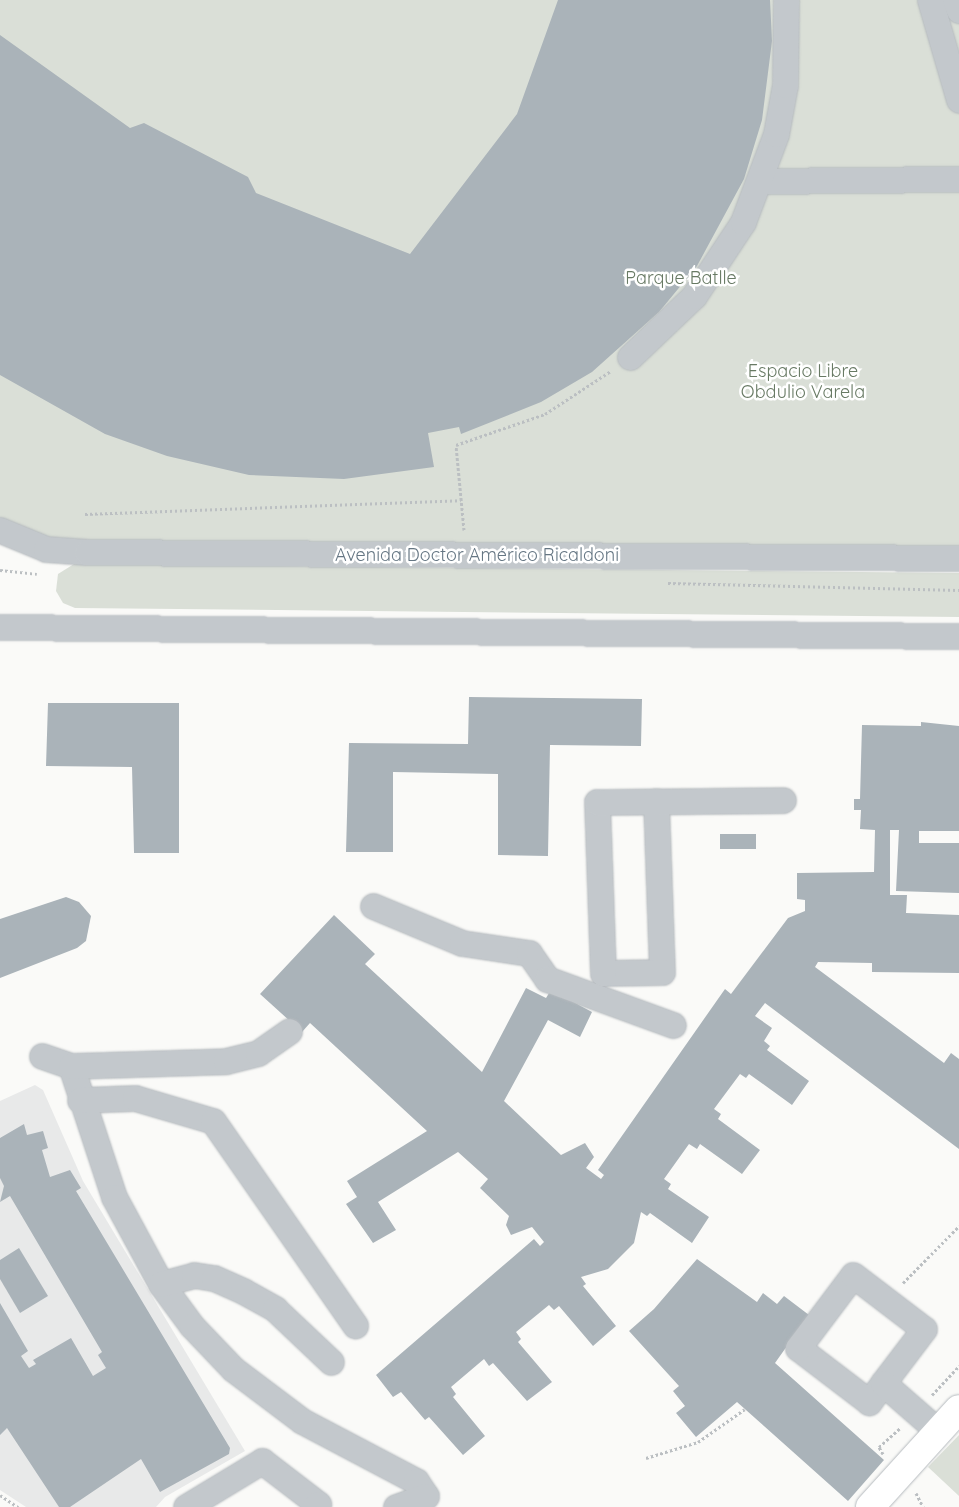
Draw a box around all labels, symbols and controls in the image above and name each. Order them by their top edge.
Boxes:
park label: Parque Batlle [625,267,737,289]
park label: Espacio Libre Obdulio Varela [741,361,865,404]
street label: Avenida Doctor Américo Ricaldoni [335,544,619,566]

